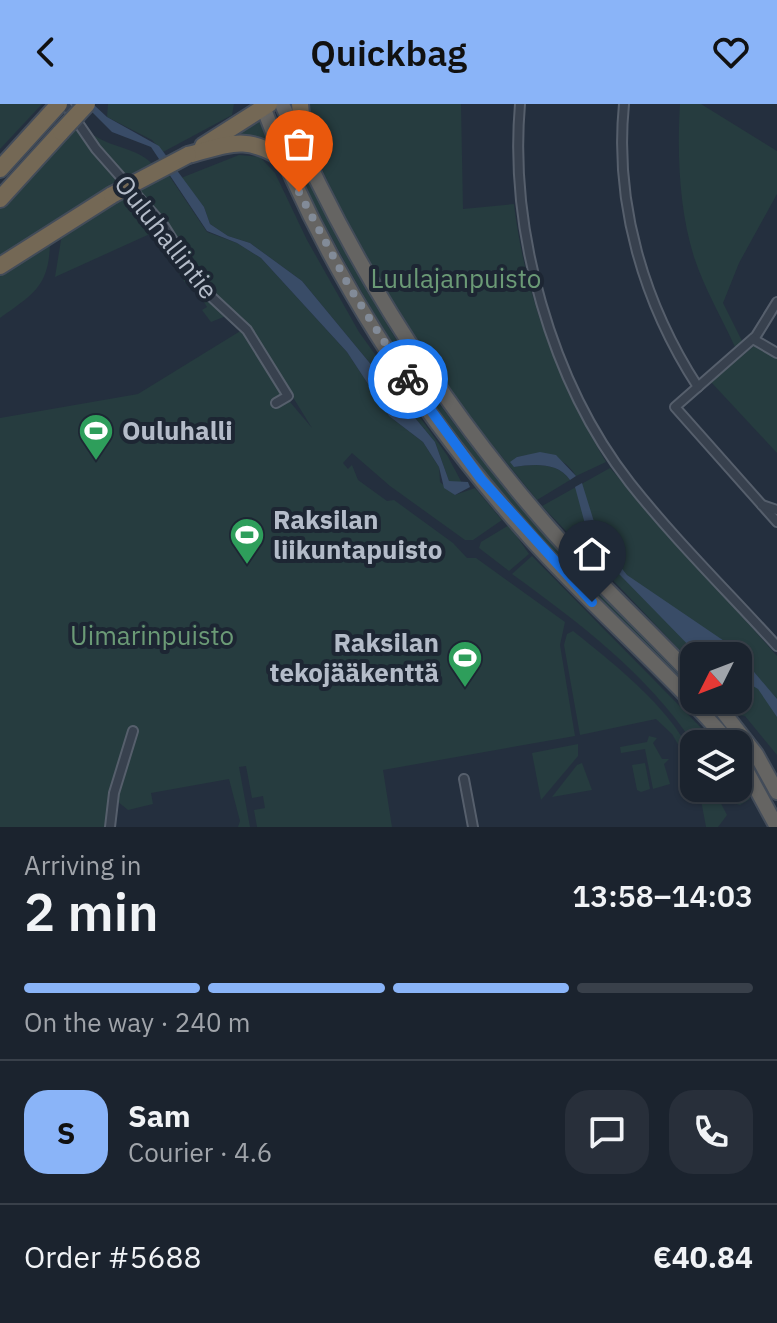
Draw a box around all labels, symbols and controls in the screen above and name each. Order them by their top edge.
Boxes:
text: Quickbag [310,29,467,76]
icon: back [24,30,68,74]
icon: heart [709,30,753,74]
pin [265,110,333,192]
icon: bag [277,122,321,166]
street label: Ouluhallintie [108,167,226,306]
park label: Luulajanpuisto [371,261,541,295]
courier [368,339,448,419]
icon: bike [386,357,430,401]
sports icon: Ouluhalli [77,412,115,462]
place label: Ouluhalli [122,413,233,447]
place label: Raksilan liikuntapuisto [273,502,442,566]
sports icon: Raksilan liikuntapuisto [228,516,266,566]
pin [558,520,626,602]
icon: home [570,532,614,576]
park label: Uimarinpuisto [70,618,234,652]
place label: Raksilan tekojääkenttä [270,625,439,689]
sports icon: Raksilan tekojääkenttä [446,639,484,689]
north arrow [680,642,752,714]
map controls [680,642,752,802]
button: layers [680,730,752,802]
text: Arriving in [24,848,141,882]
text: 13:58–14:03 [572,876,753,915]
text: 2 min [24,878,159,945]
text: On the way · 240 m [24,1005,250,1039]
button: chat [565,1090,649,1174]
button: phone [669,1090,753,1174]
text: Sam [128,1096,191,1135]
text: S [57,1113,75,1152]
text: Courier · 4.6 [128,1135,272,1169]
text: Order #5688 [24,1237,201,1276]
text: €40.84 [653,1237,753,1276]

